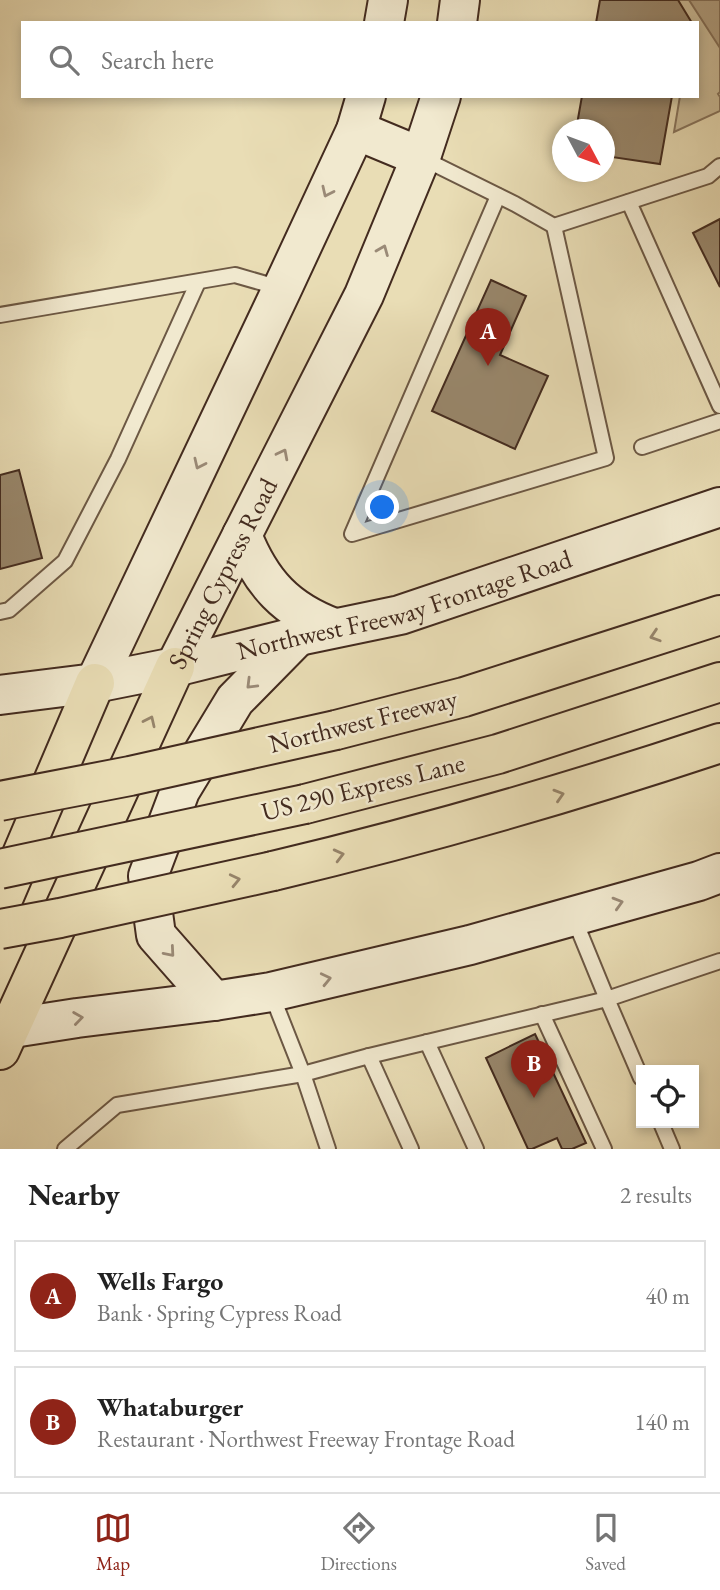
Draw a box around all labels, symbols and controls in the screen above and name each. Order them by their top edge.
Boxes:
search box [21,21,699,98]
icon: search [45,41,83,79]
text: Search here [101,43,214,77]
north arrow [552,119,615,182]
one-way arrow [321,185,335,197]
one-way arrow [375,244,389,256]
pin: A [465,308,511,366]
one-way arrow [275,449,289,461]
one-way arrow [193,457,207,469]
street label: Spring Cypress Road [160,472,286,674]
your location [365,490,399,524]
street label: Northwest Freeway Frontage Road [233,541,577,668]
one-way arrow [649,628,662,642]
one-way arrow [246,676,259,689]
street label: Northwest Freeway [265,681,461,761]
one-way arrow [142,716,156,728]
street label: US 290 Express Lane [258,745,468,829]
one-way arrow [552,788,564,803]
one-way arrow [333,849,345,863]
one-way arrow [229,874,241,888]
one-way arrow [612,897,624,912]
one-way arrow [162,943,174,956]
one-way arrow [320,972,332,987]
one-way arrow [72,1011,84,1026]
pin: B [511,1040,557,1098]
map controls [636,1065,699,1128]
button: locate [636,1065,699,1128]
text: Nearby [28,1175,120,1214]
text: 2 results [620,1180,692,1210]
text: Wells Fargo [97,1264,223,1298]
text: A [45,1281,61,1311]
text: 40 m [645,1281,690,1311]
text: Bank · Spring Cypress Road [97,1298,342,1328]
text: Whataburger [97,1390,243,1424]
text: B [46,1407,60,1437]
text: 140 m [634,1407,690,1437]
text: Restaurant · Northwest Freeway Frontage Road [97,1424,515,1454]
tab: Map [94,1509,132,1576]
tab: Directions [320,1509,397,1576]
tab: Saved [585,1509,626,1576]

